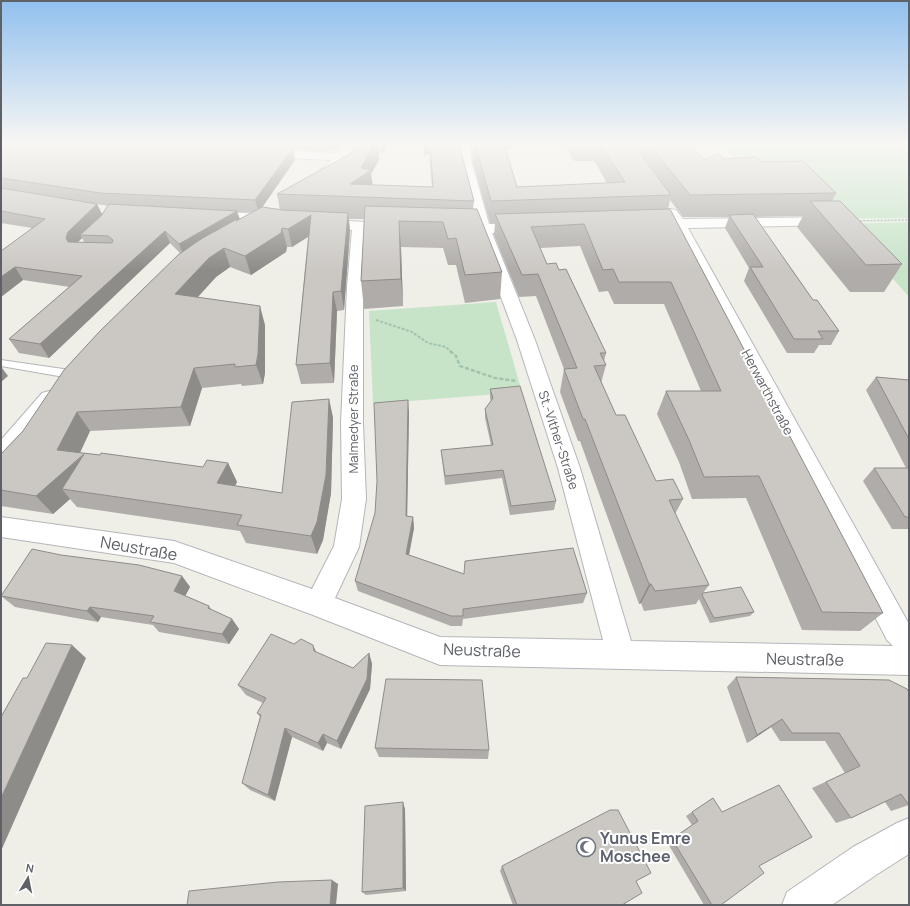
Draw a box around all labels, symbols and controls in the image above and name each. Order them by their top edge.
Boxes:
street label: Herwarthstraße [738,346,798,438]
street label: Malmedyer Straße [344,364,362,474]
street label: St.-Vither-Straße [535,388,584,492]
street label: Neustraße [99,530,179,566]
street label: Neustraße [443,638,521,662]
street label: Neustraße [766,647,844,671]
place label: Yunus Emre Moschee [600,827,691,867]
mosque icon: Yunus Emre Moschee [575,836,597,858]
north arrow [8,858,48,898]
text: N [25,860,35,876]

